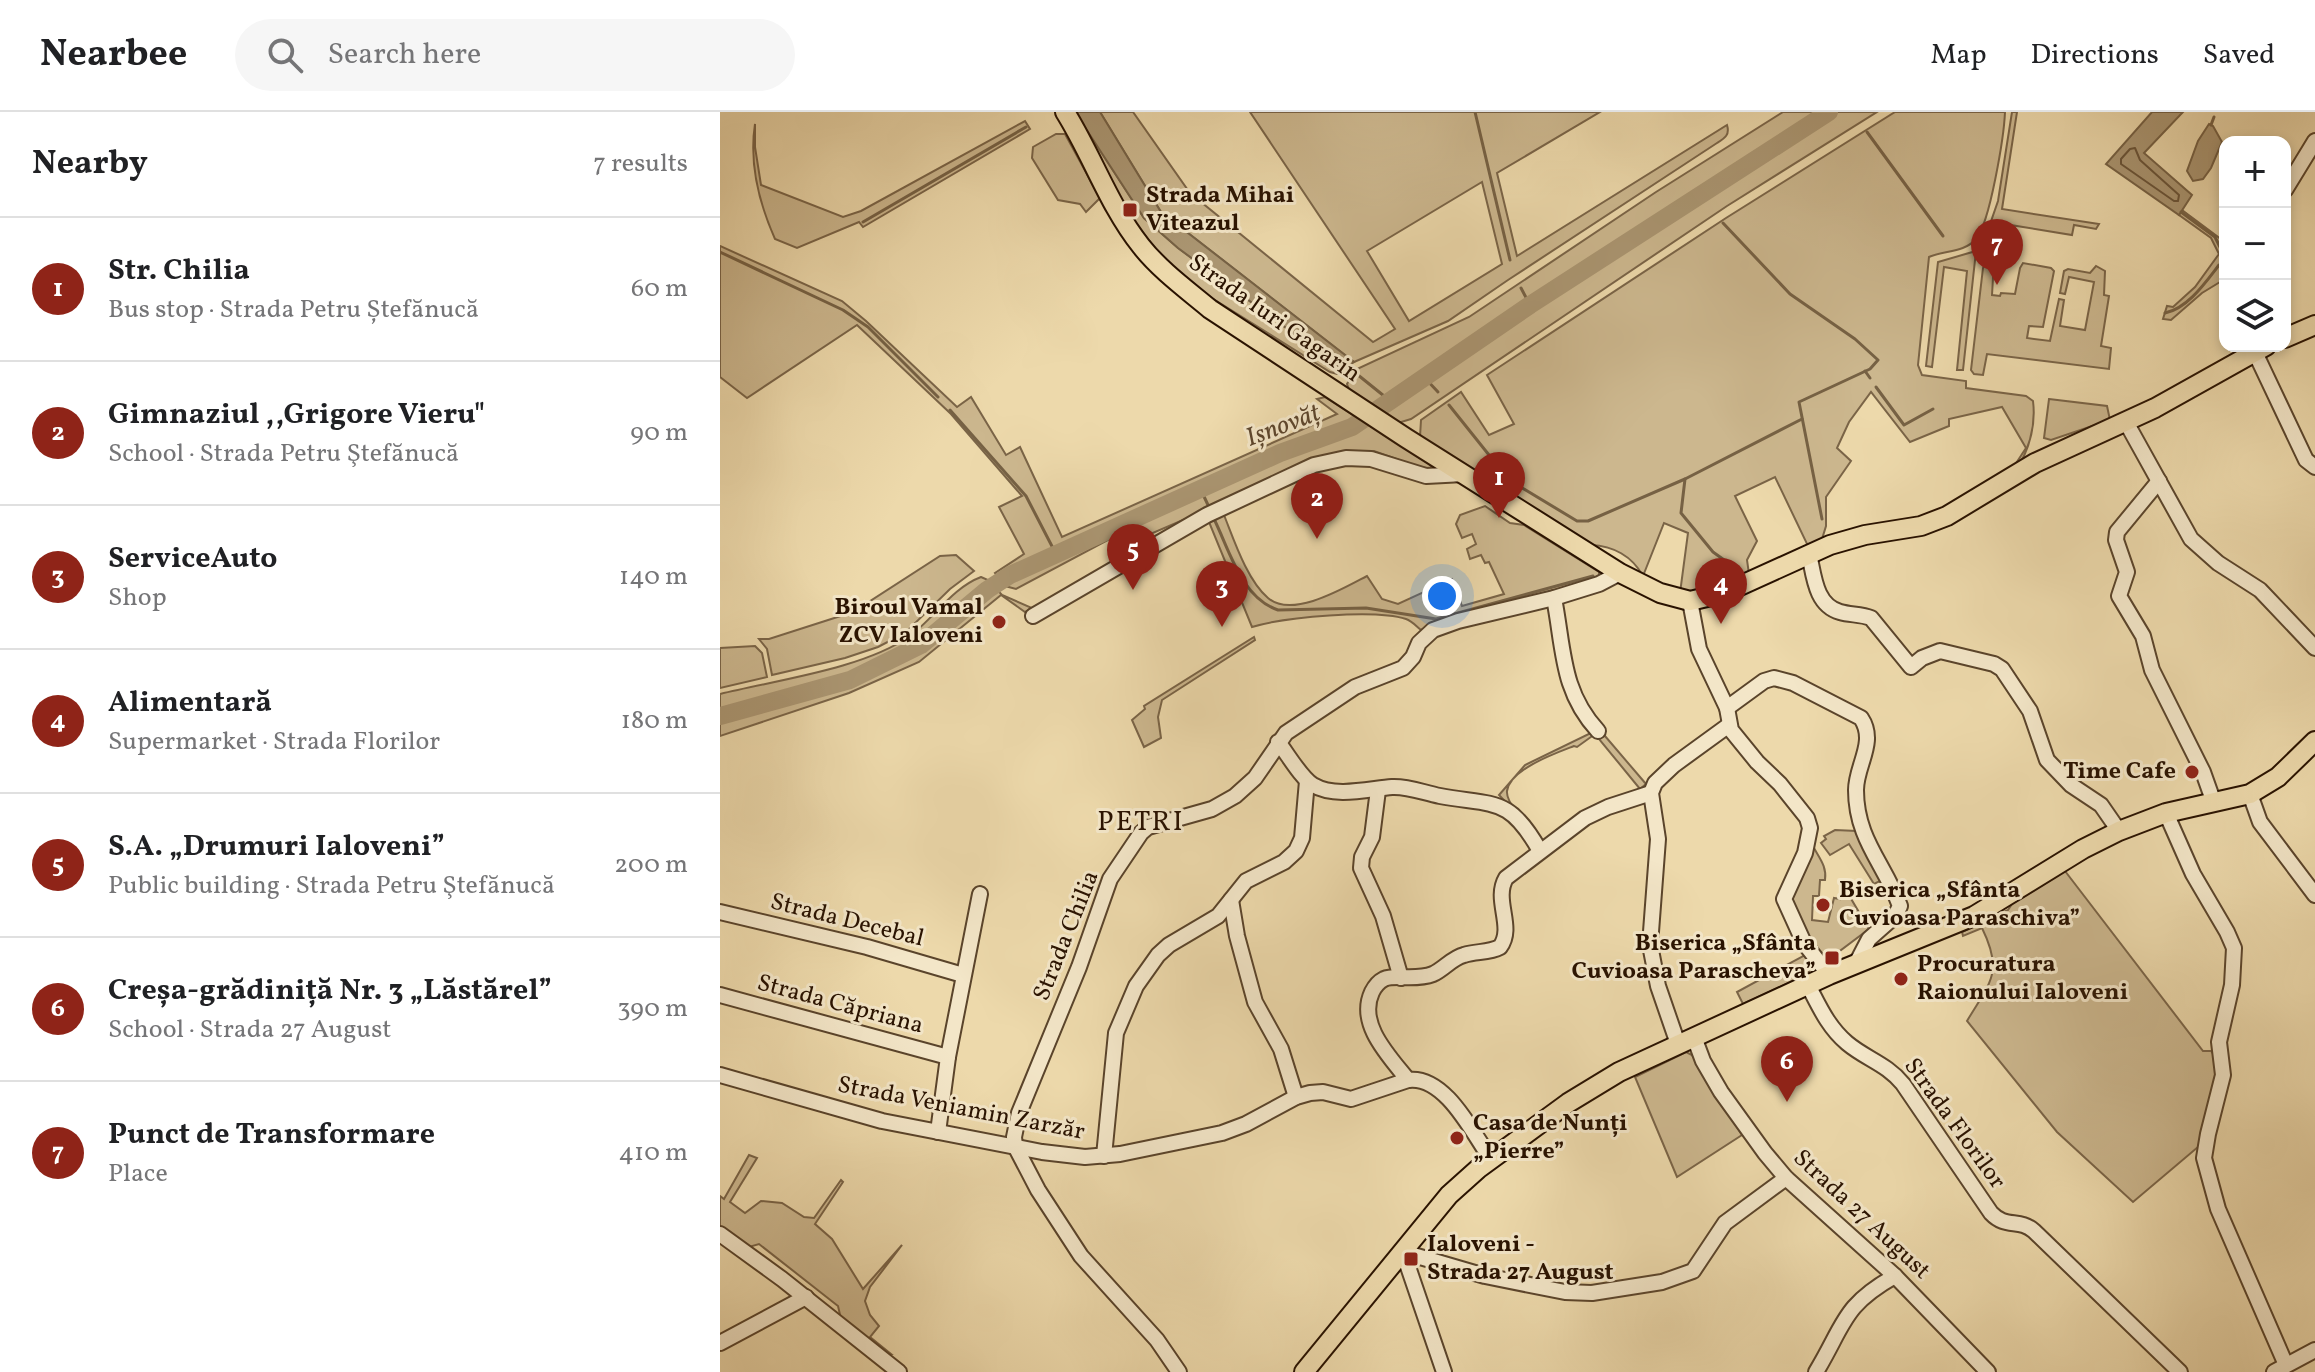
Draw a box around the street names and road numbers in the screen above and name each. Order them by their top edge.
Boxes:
street label: Strada Iuri Gagarin [1181,247,1367,391]
street label: Strada Chilia [1025,866,1109,1006]
street label: Strada Decebal [767,885,927,957]
street label: Strada Căpriana [753,966,927,1044]
street label: Strada Florilor [1895,1051,2013,1197]
street label: Strada Veniamin Zarzăr [835,1068,1087,1150]
street label: Strada 27 August [1785,1142,1937,1288]

